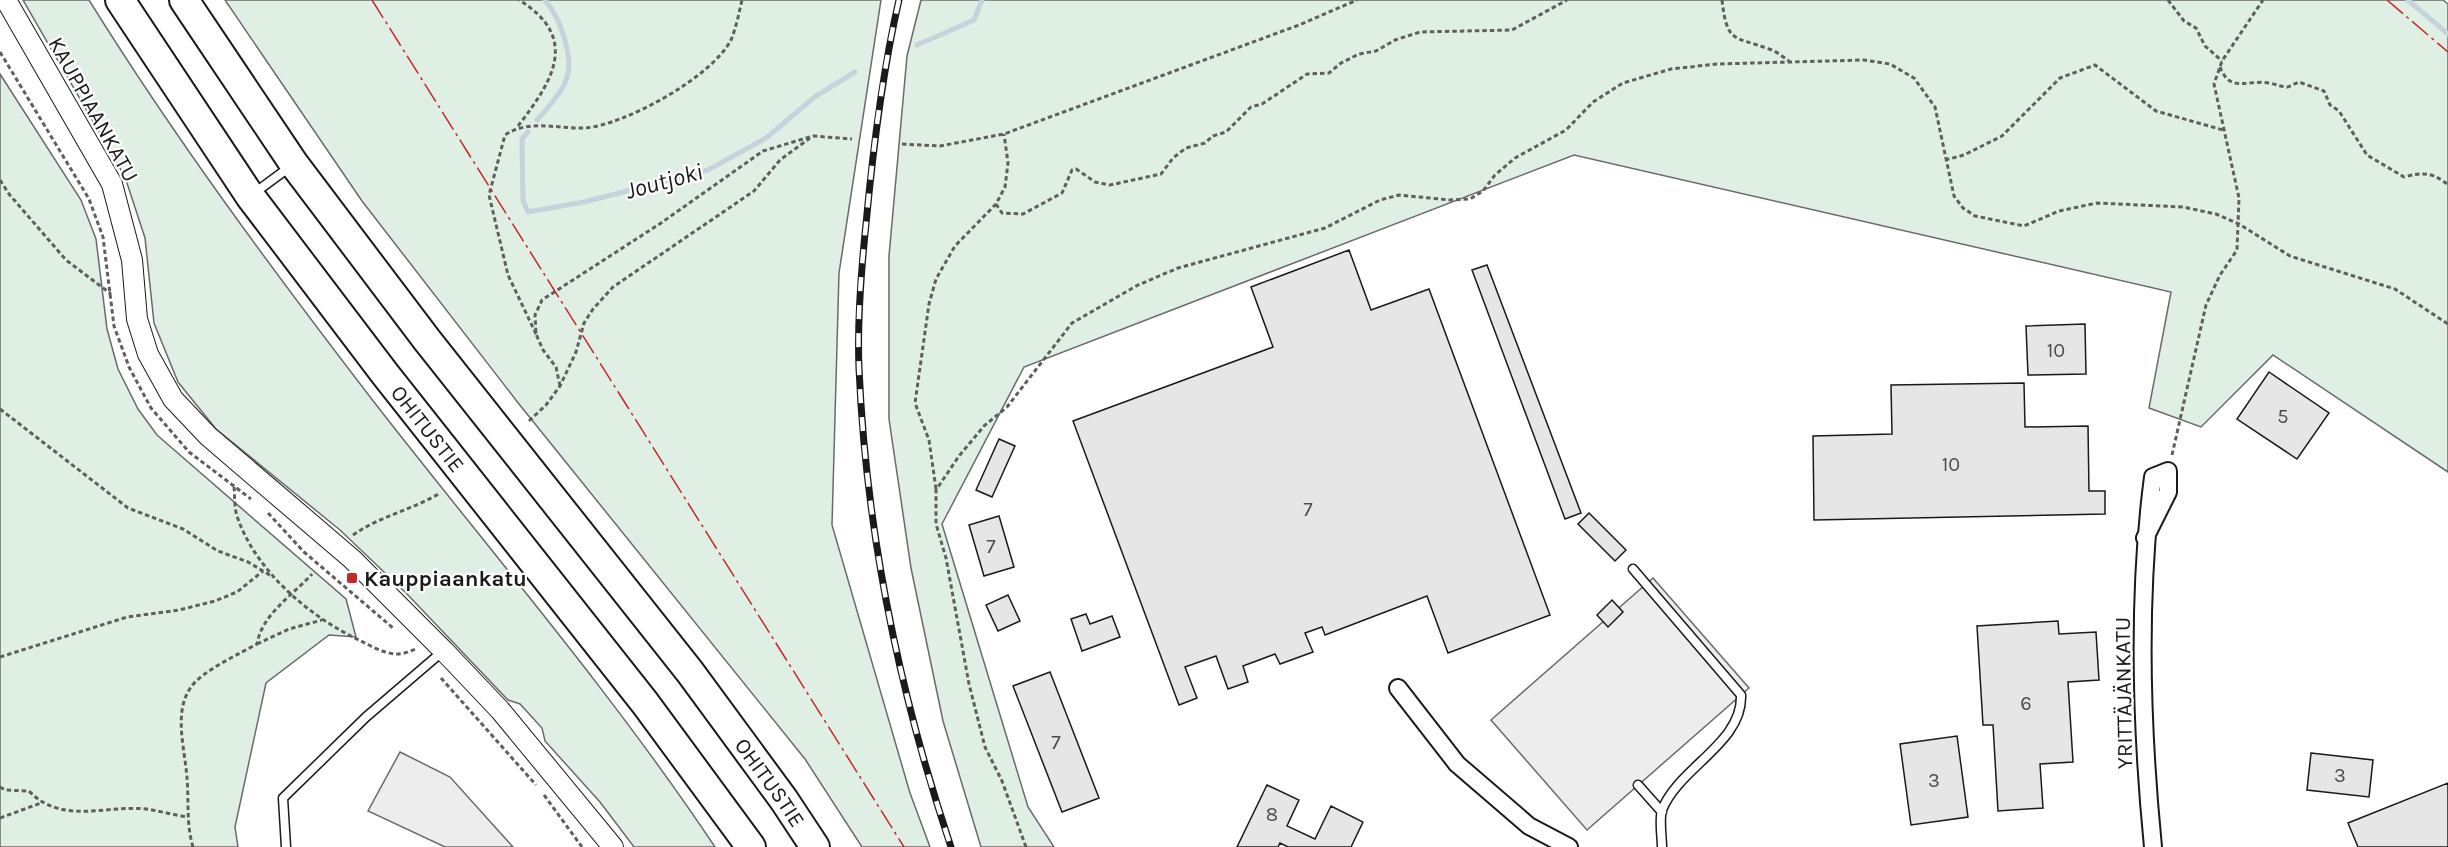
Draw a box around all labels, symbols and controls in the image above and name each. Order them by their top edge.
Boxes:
street label: KAUPPIAANKATU [43,32,144,187]
water label: Joutjoki [622,157,706,205]
house number: 10 [2047,339,2065,362]
street label: OHITUSTIE [385,380,469,478]
house number: 5 [2277,405,2289,428]
house number: 10 [1942,453,1960,476]
house number: 7 [1303,498,1313,521]
house number: 7 [986,535,996,558]
place label: Kauppiaankatu [364,566,527,592]
marker: Kauppiaankatu [345,571,359,585]
street label: YRITTÄJÄNKATU [2110,617,2138,769]
house number: 6 [2020,692,2032,715]
house number: 7 [1051,731,1061,754]
street label: OHITUSTIE [729,733,810,832]
house number: 3 [2334,764,2346,787]
house number: 3 [1928,769,1940,792]
house number: 8 [1266,803,1278,826]

